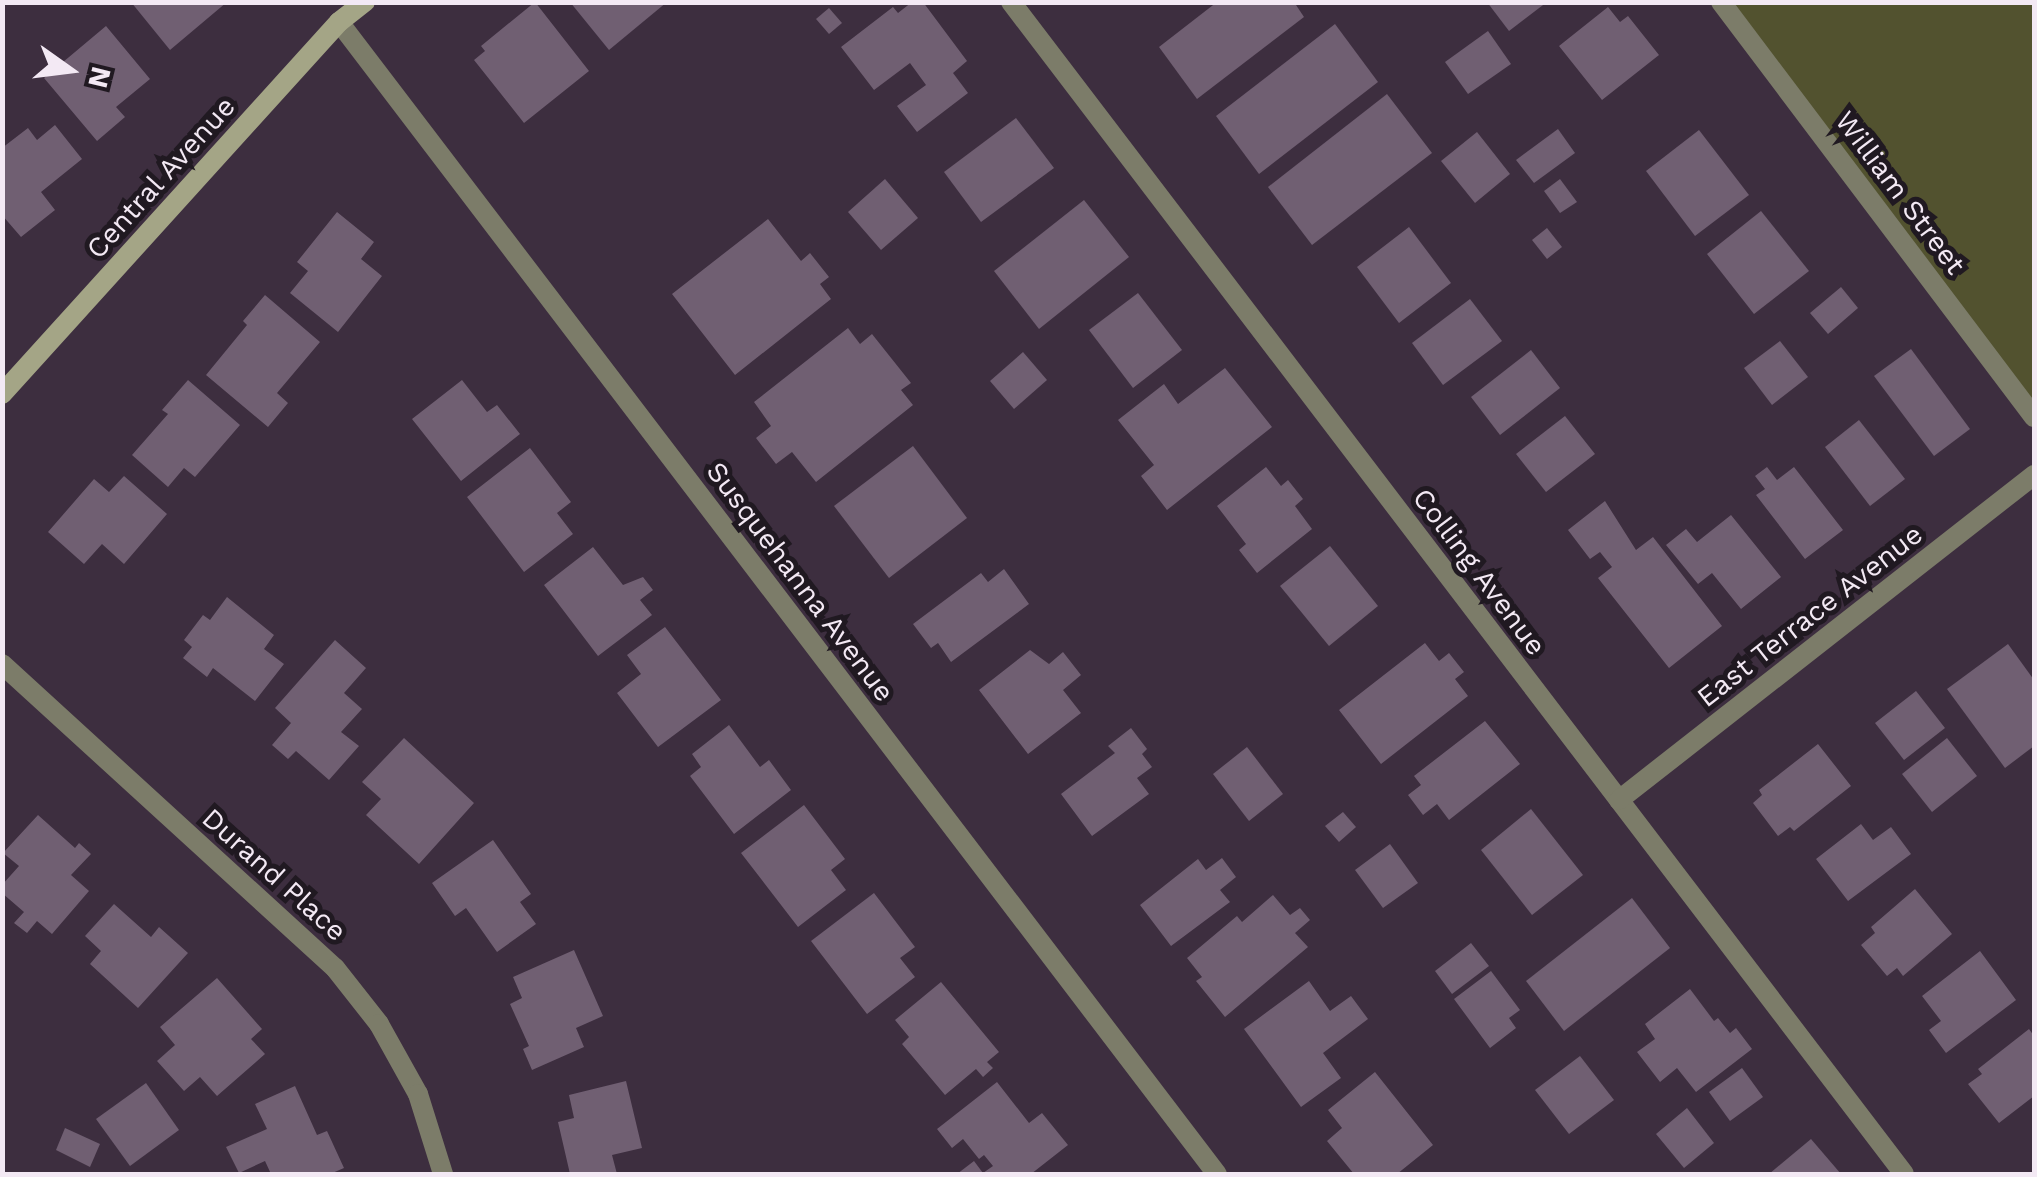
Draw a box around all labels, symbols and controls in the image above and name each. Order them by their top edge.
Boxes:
north arrow [20,20,120,120]
text: N [81,63,118,91]
street label: Central Avenue [79,89,243,267]
street label: William Street [1828,105,1972,281]
street label: Susquehanna Avenue [698,455,902,709]
street label: Colling Avenue [1405,481,1553,663]
street label: East Terrace Avenue [1690,517,1930,715]
street label: Durand Place [195,802,353,948]

